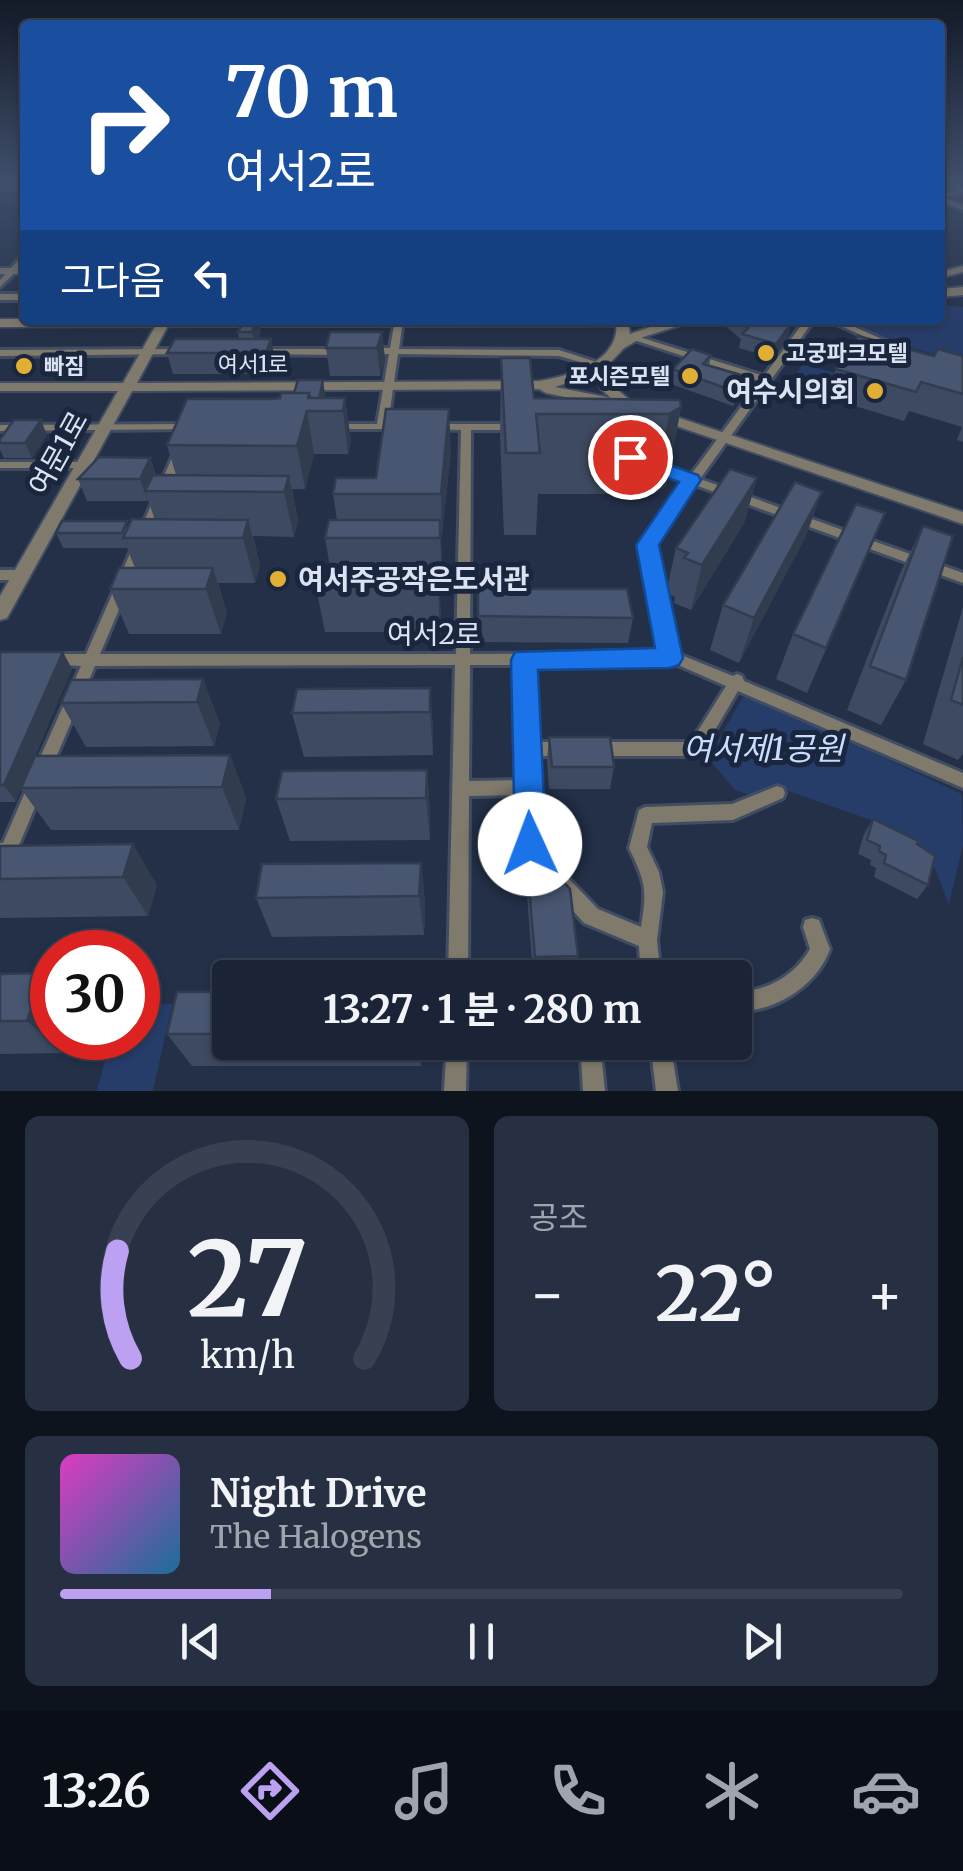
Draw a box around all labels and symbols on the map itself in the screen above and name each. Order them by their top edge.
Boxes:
place label: 고궁파크모텔 [786,339,907,367]
marker: 고궁파크모텔 [755,342,777,364]
street label: 여서1로 [218,350,288,378]
place label: 빠짐 [44,352,84,380]
marker: 빠짐 [13,355,35,377]
place label: 포시즌모텔 [569,362,670,390]
marker: 포시즌모텔 [679,365,701,387]
place label: 여수시의회 [726,373,855,409]
marker: 여수시의회 [864,380,886,402]
street label: 여문1로 [20,405,96,501]
pin [588,415,673,500]
place label: 여서주공작은도서관 [298,561,530,597]
marker: 여서주공작은도서관 [267,568,289,590]
street label: 여서2로 [387,616,481,652]
park label: 여서제1공원 [682,729,846,769]
position arrow [478,792,582,896]
speed limit sign: 30 [30,930,160,1060]

